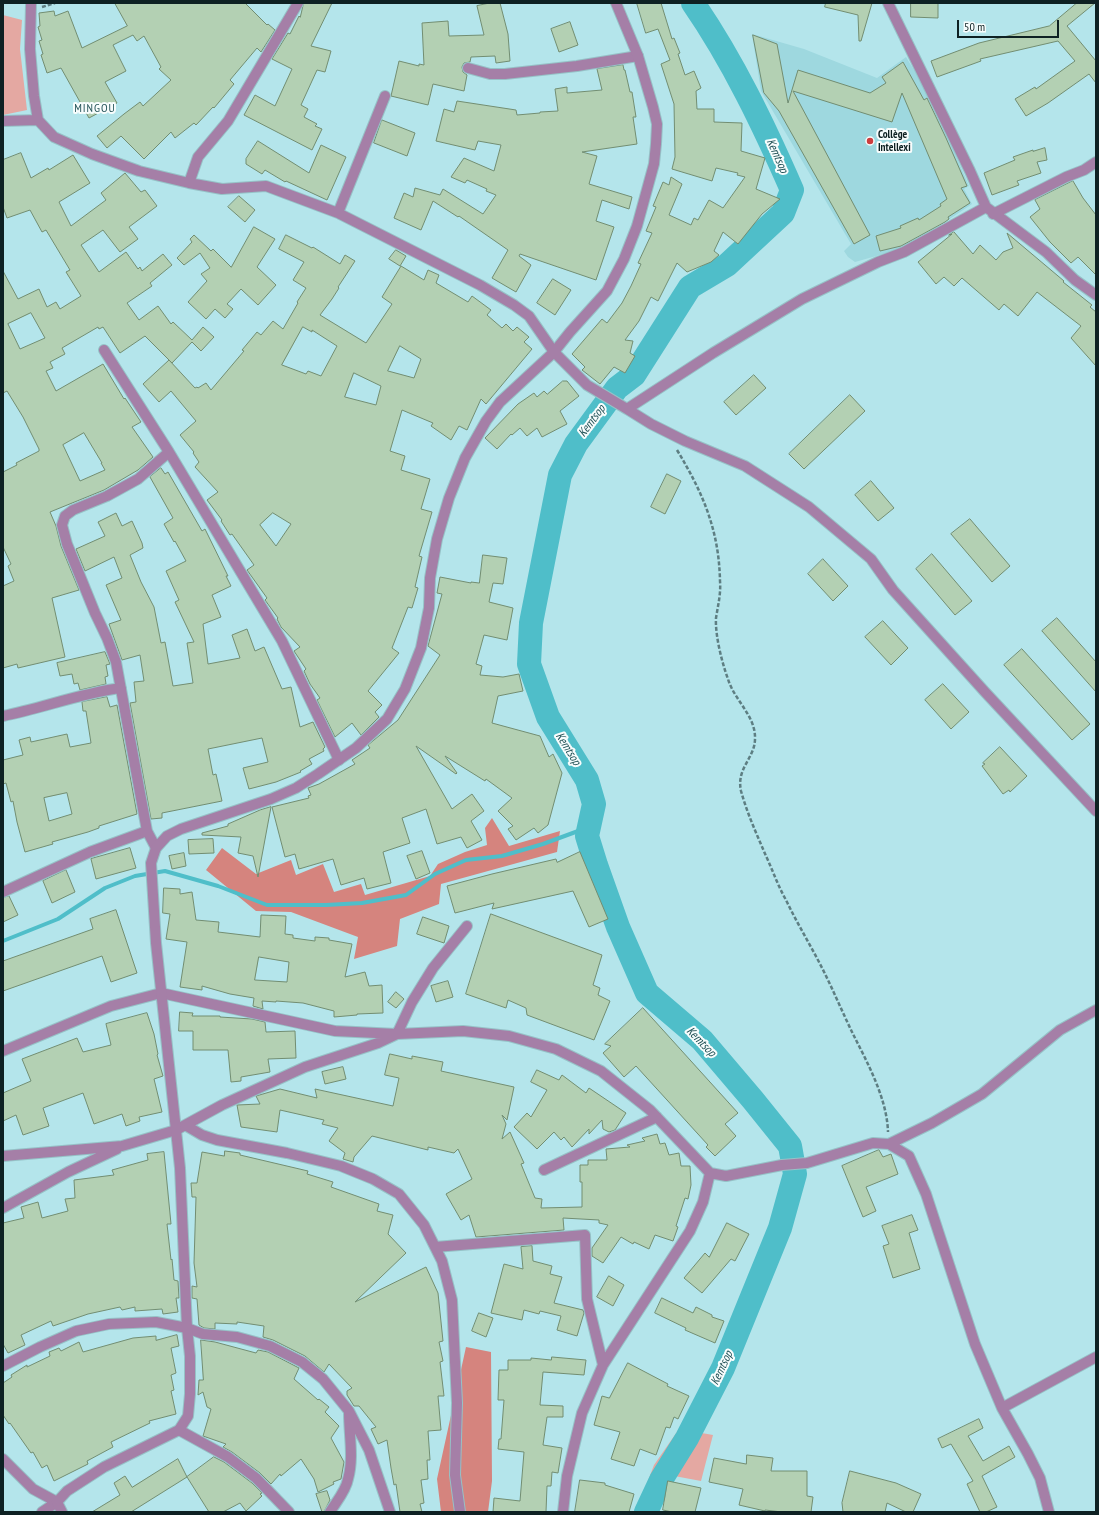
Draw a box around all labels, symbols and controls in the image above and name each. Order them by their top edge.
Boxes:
scale bar [959,12,1061,38]
text: 50 m [964,19,985,34]
district label: MINGOU [74,102,116,116]
place label: Collège Intellexi [878,128,911,154]
marker: Collège Intellexi [865,136,875,146]
water label: Kemtsop [763,137,791,175]
water label: Kemtsop [575,402,609,440]
water label: Kemtsop [552,730,584,768]
water label: Kemtsop [683,1024,719,1060]
water label: Kemtsop [708,1349,736,1387]

